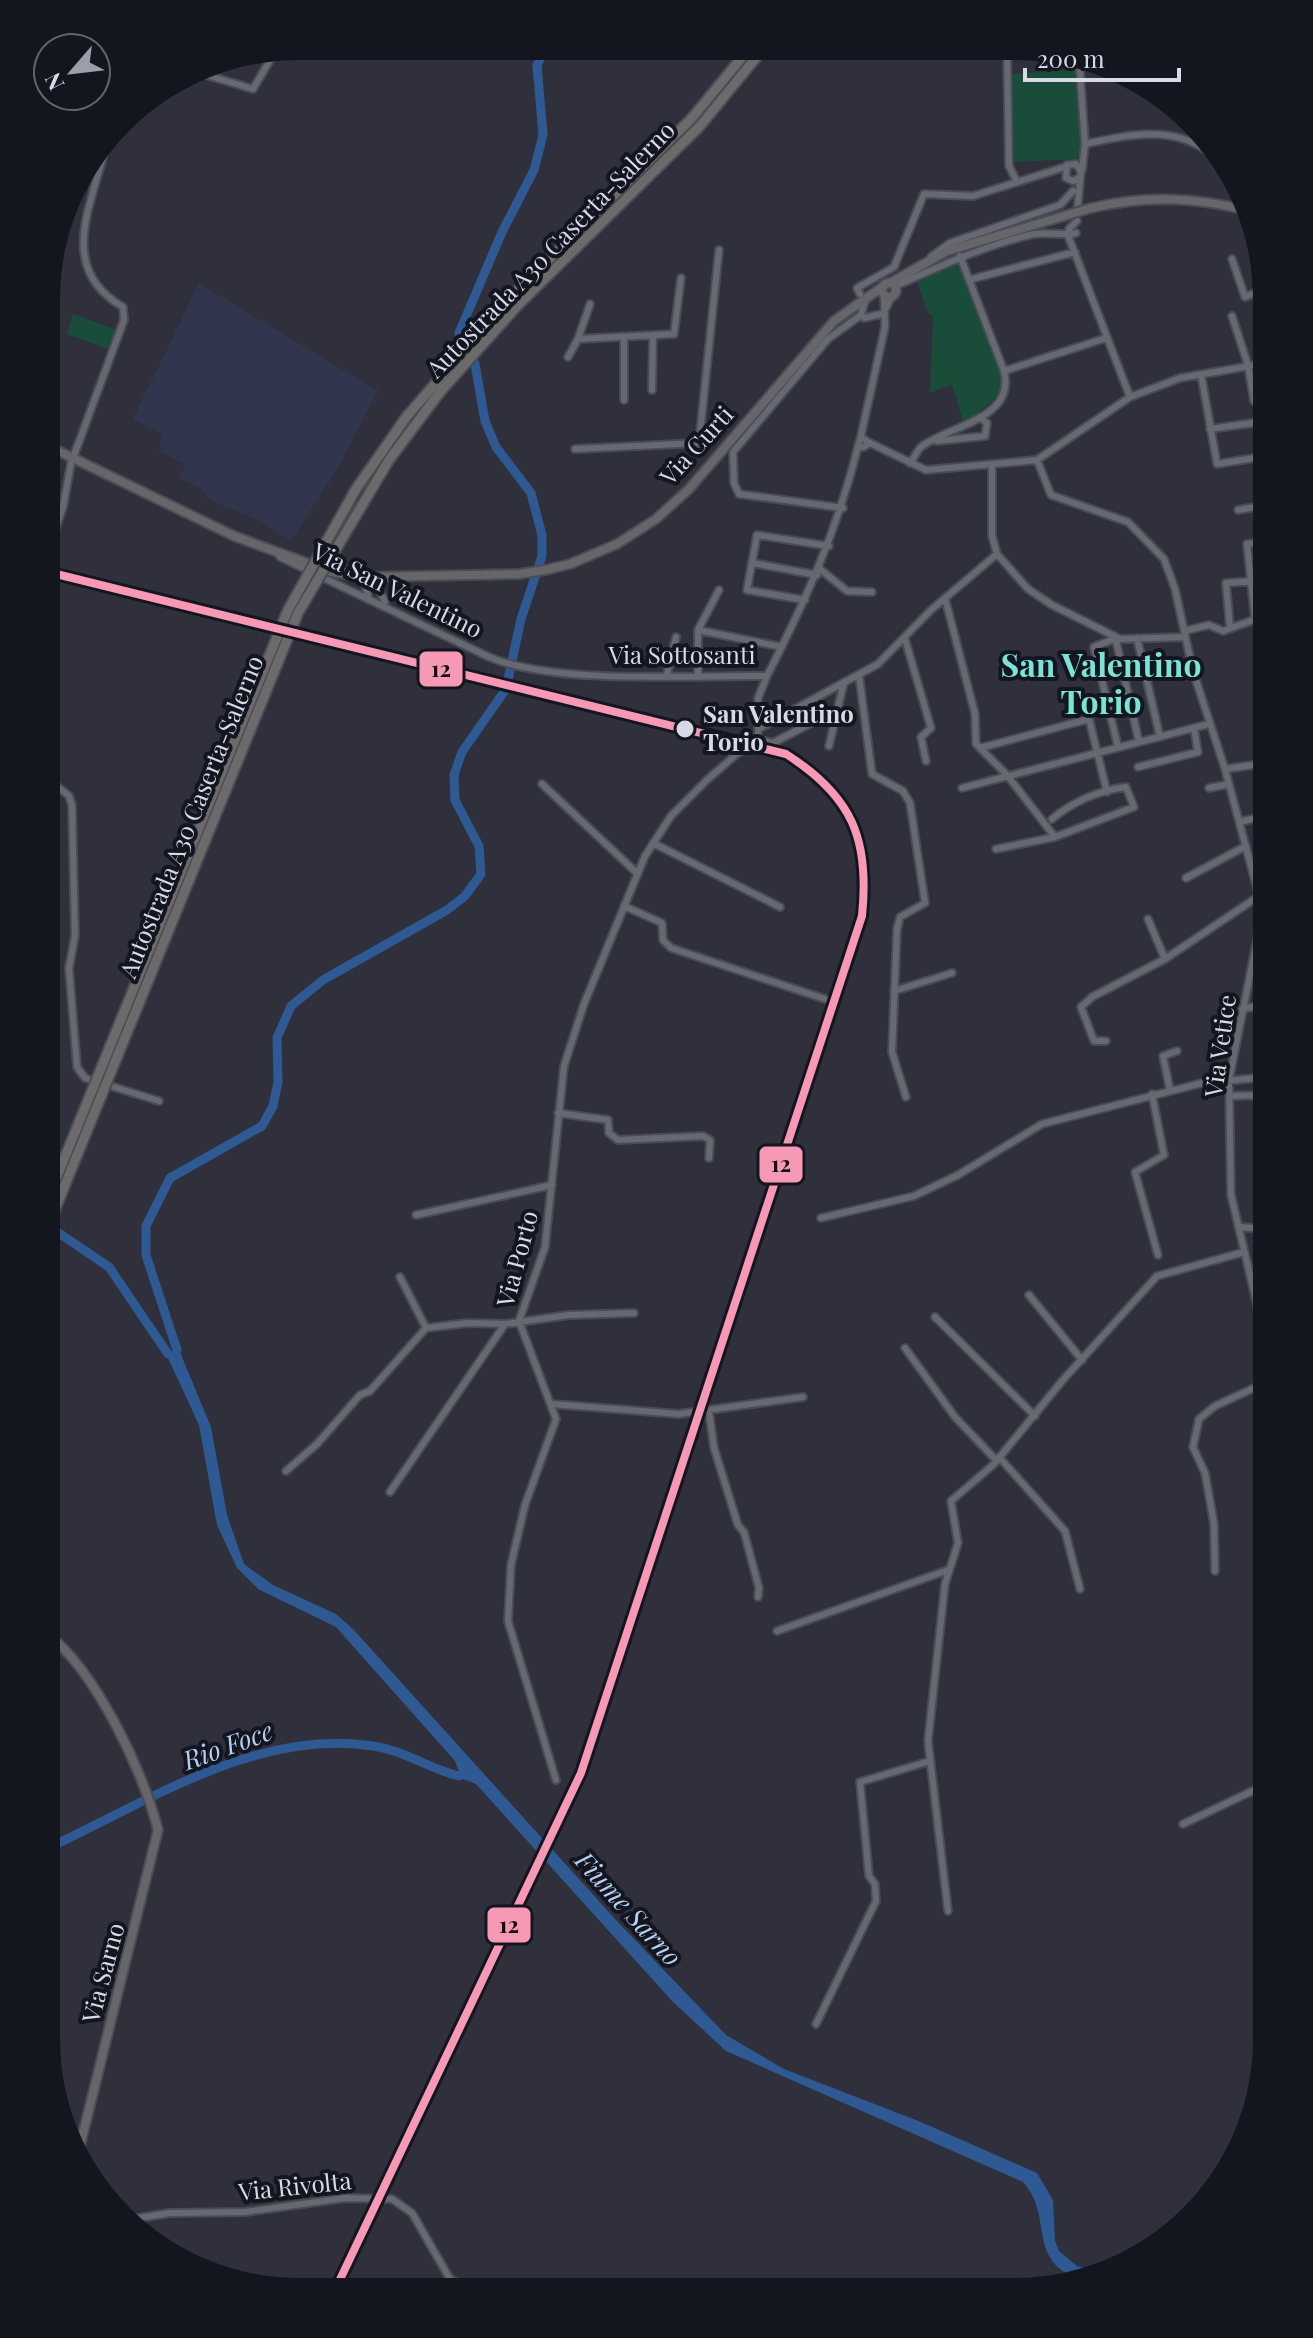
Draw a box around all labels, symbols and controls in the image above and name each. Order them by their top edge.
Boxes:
north arrow [32,32,112,112]
scale bar [1025,32,1179,82]
text: 200 m [1037,42,1105,74]
text: N [36,68,70,96]
street label: Autostrada A30 Caserta-Salerno [418,113,681,384]
street label: Via Curti [651,398,739,492]
street label: Via San Valentino [307,534,488,644]
street label: Via Sottosanti [608,638,755,670]
district label: San Valentino Torio [1000,642,1202,722]
street label: Autostrada A30 Caserta-Salerno [110,650,270,983]
line badge: 12 [418,650,464,688]
text: 12 [431,653,451,683]
place label: San Valentino Torio [703,697,854,757]
marker: San Valentino Torio [674,718,696,740]
street label: Via Vetice [1196,992,1242,1100]
line badge: 12 [758,1145,804,1184]
text: 12 [771,1148,791,1178]
street label: Via Porto [488,1207,544,1311]
water label: Rio Foce [177,1712,277,1777]
water label: Fiume Sarno [568,1842,690,1973]
line badge: 12 [486,1906,532,1944]
text: 12 [499,1909,519,1939]
street label: Via Sarno [73,1919,131,2027]
street label: Via Rivolta [236,2163,353,2207]

